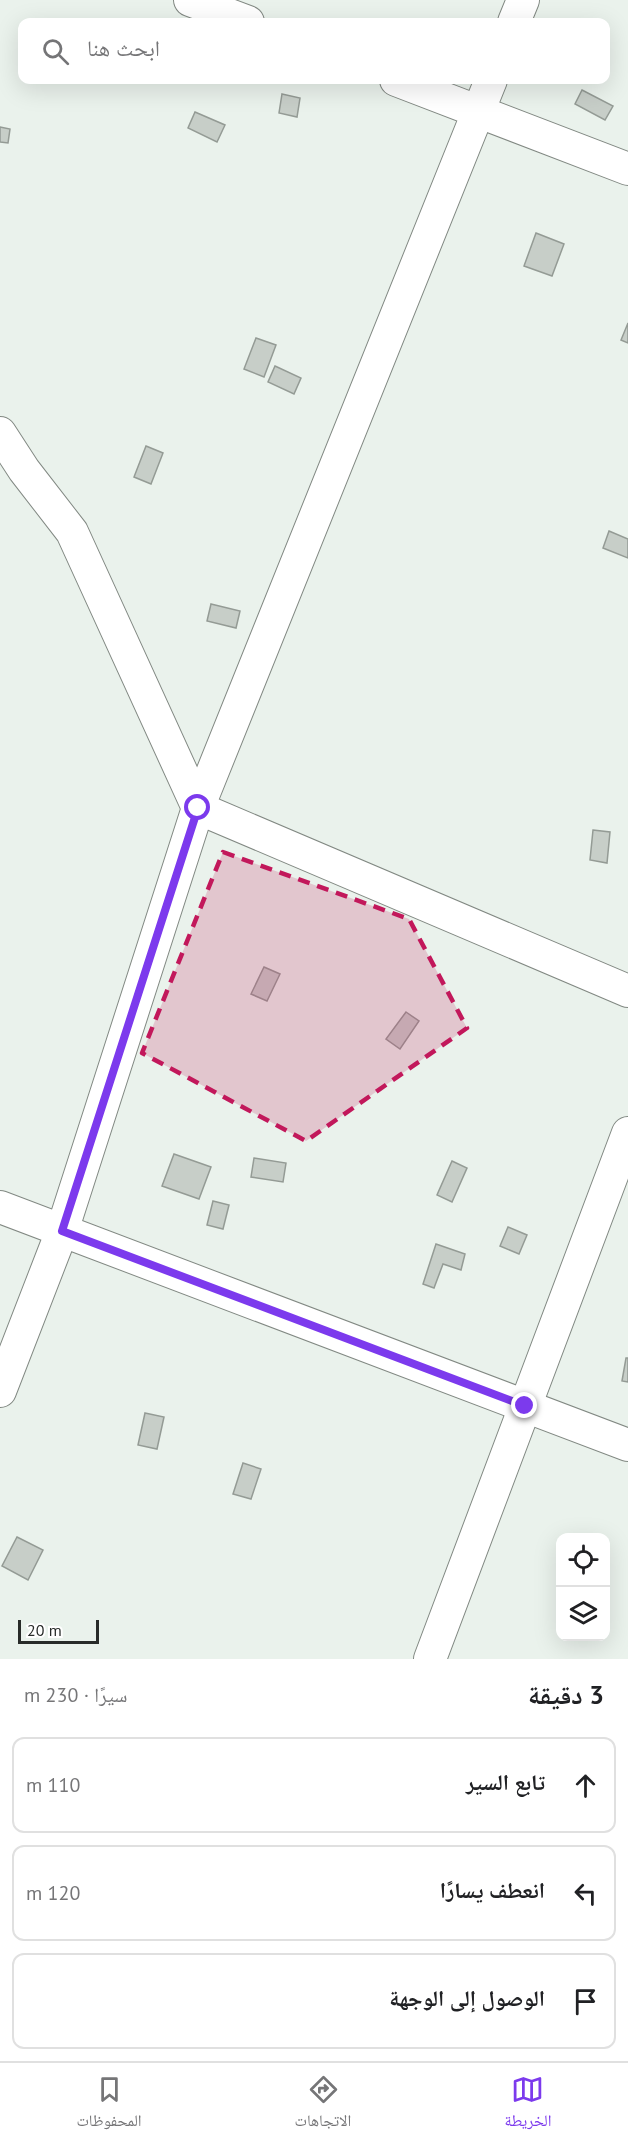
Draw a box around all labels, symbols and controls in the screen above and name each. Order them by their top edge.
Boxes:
search box [18,18,610,84]
text: ابحث هنا [87,34,160,62]
icon: search [39,35,72,68]
route start [184,794,210,820]
route end [511,1392,537,1418]
map controls [556,1533,610,1641]
button: locate [556,1533,610,1587]
button: layers [556,1587,610,1641]
scale bar [18,1617,99,1644]
text: 20 m [27,1620,62,1640]
text: 3 دقيقة [528,1678,604,1711]
text: سيرًا · 230 m [24,1682,128,1708]
text: تابع السير [466,1768,545,1796]
icon: ahead [569,1769,602,1802]
text: 110 m [26,1772,80,1798]
text: انعطف يسارًا [440,1876,545,1904]
icon: left [569,1877,602,1910]
text: 120 m [26,1880,80,1906]
text: الوصول إلى الوجهة [389,1984,545,2012]
icon: arrive [569,1985,602,2018]
tab: المحفوظات [77,2073,142,2136]
tab: الاتجاهات [295,2073,351,2136]
tab: الخريطة [504,2073,552,2136]

